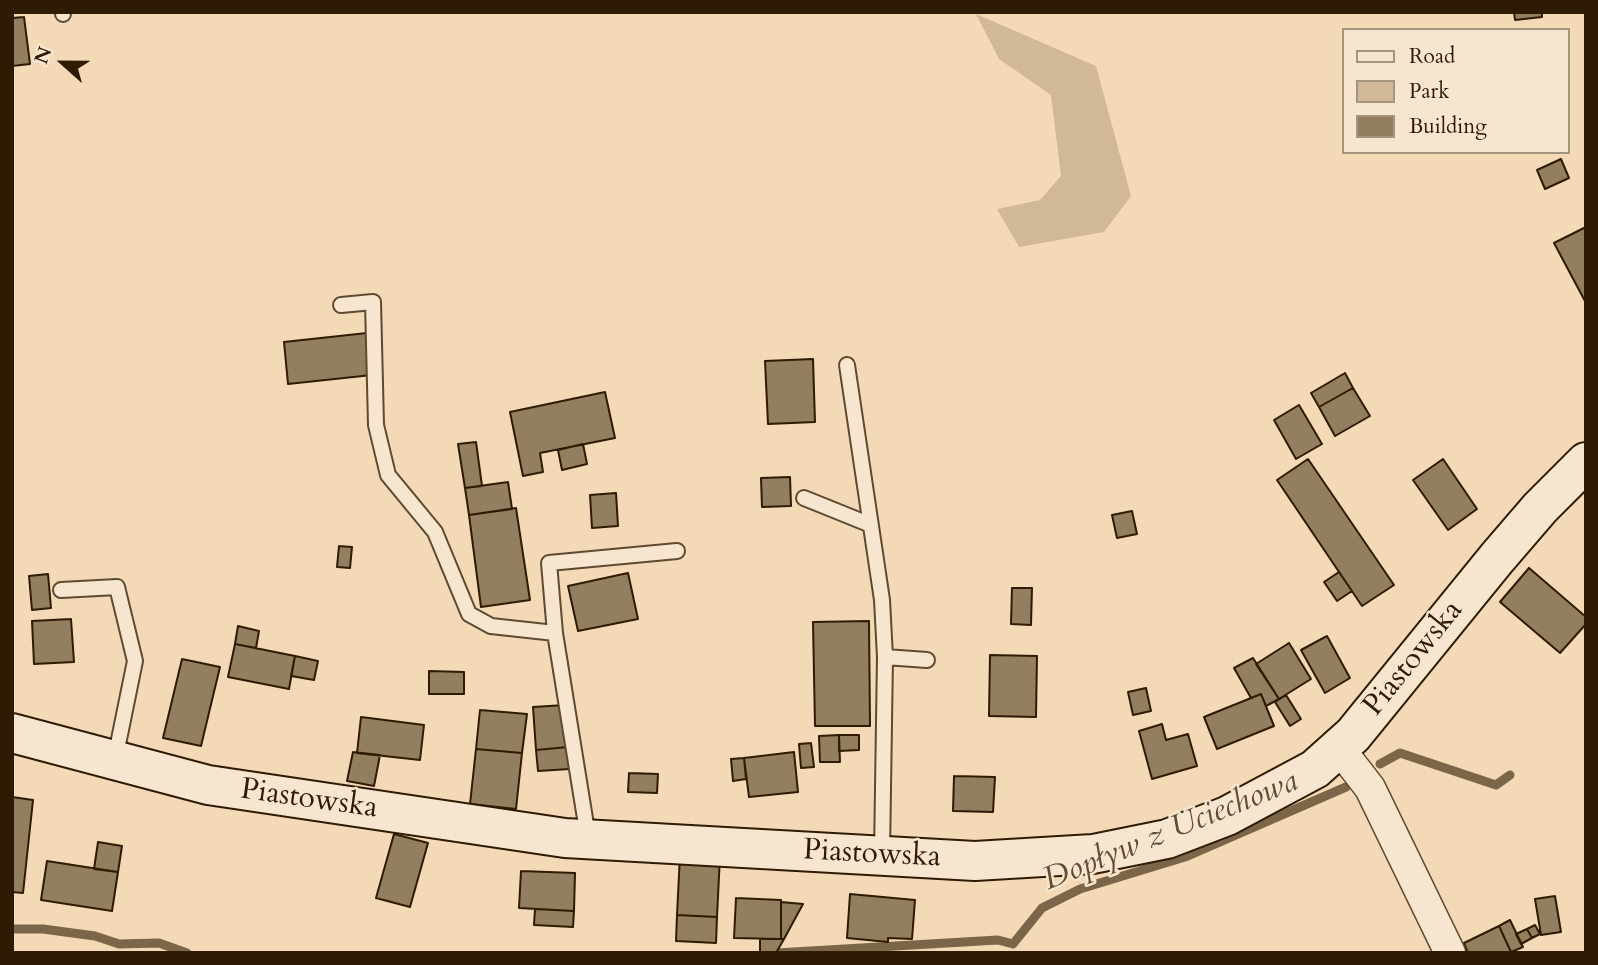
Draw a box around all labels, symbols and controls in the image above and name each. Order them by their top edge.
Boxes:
north arrow [28,28,98,98]
legend [1342,28,1570,154]
text: Road [1409,42,1455,71]
text: N [28,43,58,68]
text: Park [1409,77,1449,106]
text: Building [1409,112,1487,141]
street label: Piastowska [1357,594,1471,724]
water label: Dopływ z Uciechowa [1038,763,1304,901]
street label: Piastowska [238,773,380,827]
street label: Piastowska [802,833,942,877]

